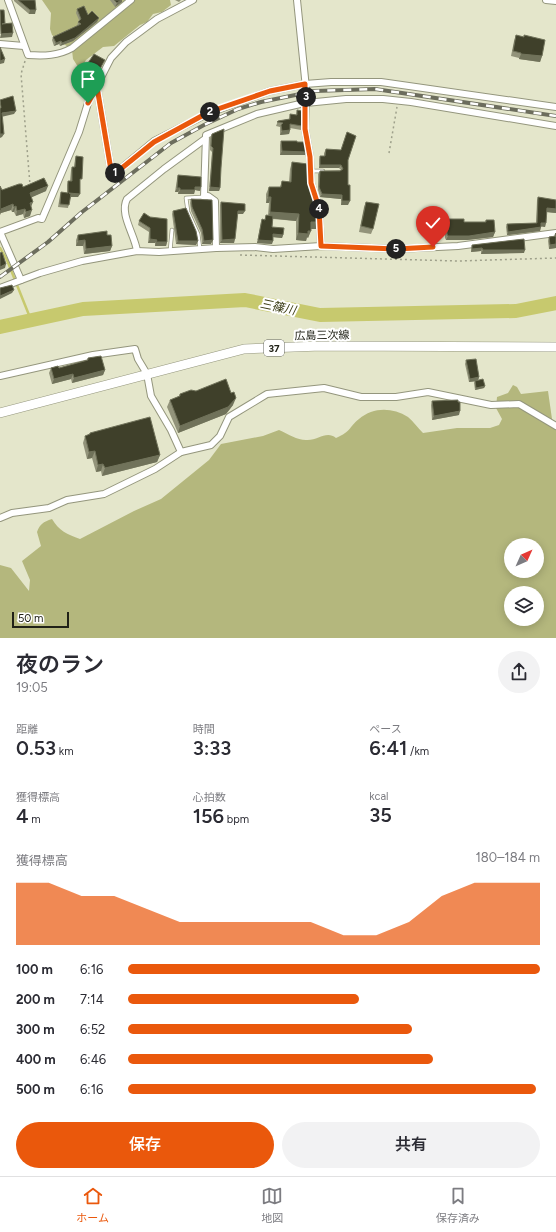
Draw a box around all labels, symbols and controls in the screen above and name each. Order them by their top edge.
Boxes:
pin [71,62,105,103]
icon: arrive [77,68,99,90]
pin: 3 [296,87,316,107]
text: 3 [303,90,309,103]
pin: 2 [200,102,220,122]
text: 2 [207,105,213,118]
pin: 1 [105,163,125,183]
text: 1 [113,166,117,179]
pin: 4 [309,199,329,219]
text: 4 [316,202,322,215]
pin [416,206,450,247]
icon: check [422,212,444,234]
pin: 5 [386,239,406,259]
text: 5 [393,242,399,255]
water label: 三篠川 [259,296,299,318]
street label: 広島三次線 [294,329,350,342]
road number: 37 [264,340,284,356]
north arrow [504,538,544,578]
map controls [504,538,544,626]
button: layers [504,586,544,626]
scale bar [12,610,69,629]
text: 50 m [18,612,43,625]
text: 夜のラン [16,651,104,678]
button: share [498,651,540,693]
text: 19:05 [16,680,48,695]
text: 距離 [16,723,38,736]
text: 時間 [193,723,215,736]
text: ペース [369,723,402,736]
text: 0.53 [16,736,56,760]
text: 3:33 [193,736,231,760]
text: 6:41 [369,736,407,760]
text: km [56,745,74,758]
text: /km [407,745,429,758]
text: kcal [369,790,389,803]
text: 獲得標高 [16,791,60,804]
text: 心拍数 [193,791,226,804]
text: 35 [369,803,392,827]
text: 4 [16,804,29,828]
text: 156 [193,804,224,828]
text: m [29,813,41,826]
text: bpm [224,813,249,826]
text: 180–184 m [475,850,540,865]
text: 獲得標高 [16,853,68,868]
text: 100 m [16,962,53,977]
text: 6:16 [80,962,103,977]
text: 200 m [16,992,55,1007]
text: 7:14 [80,992,104,1007]
text: 300 m [16,1022,55,1037]
text: 6:52 [80,1022,105,1037]
text: 400 m [16,1052,56,1067]
text: 6:46 [80,1052,106,1067]
text: 500 m [16,1082,55,1097]
text: 6:16 [80,1082,103,1097]
button: 保存 [16,1122,274,1168]
button: 共有 [282,1122,540,1168]
tab: ホーム [76,1185,109,1225]
tab: 地図 [261,1185,283,1225]
tab: 保存済み [436,1185,480,1225]

